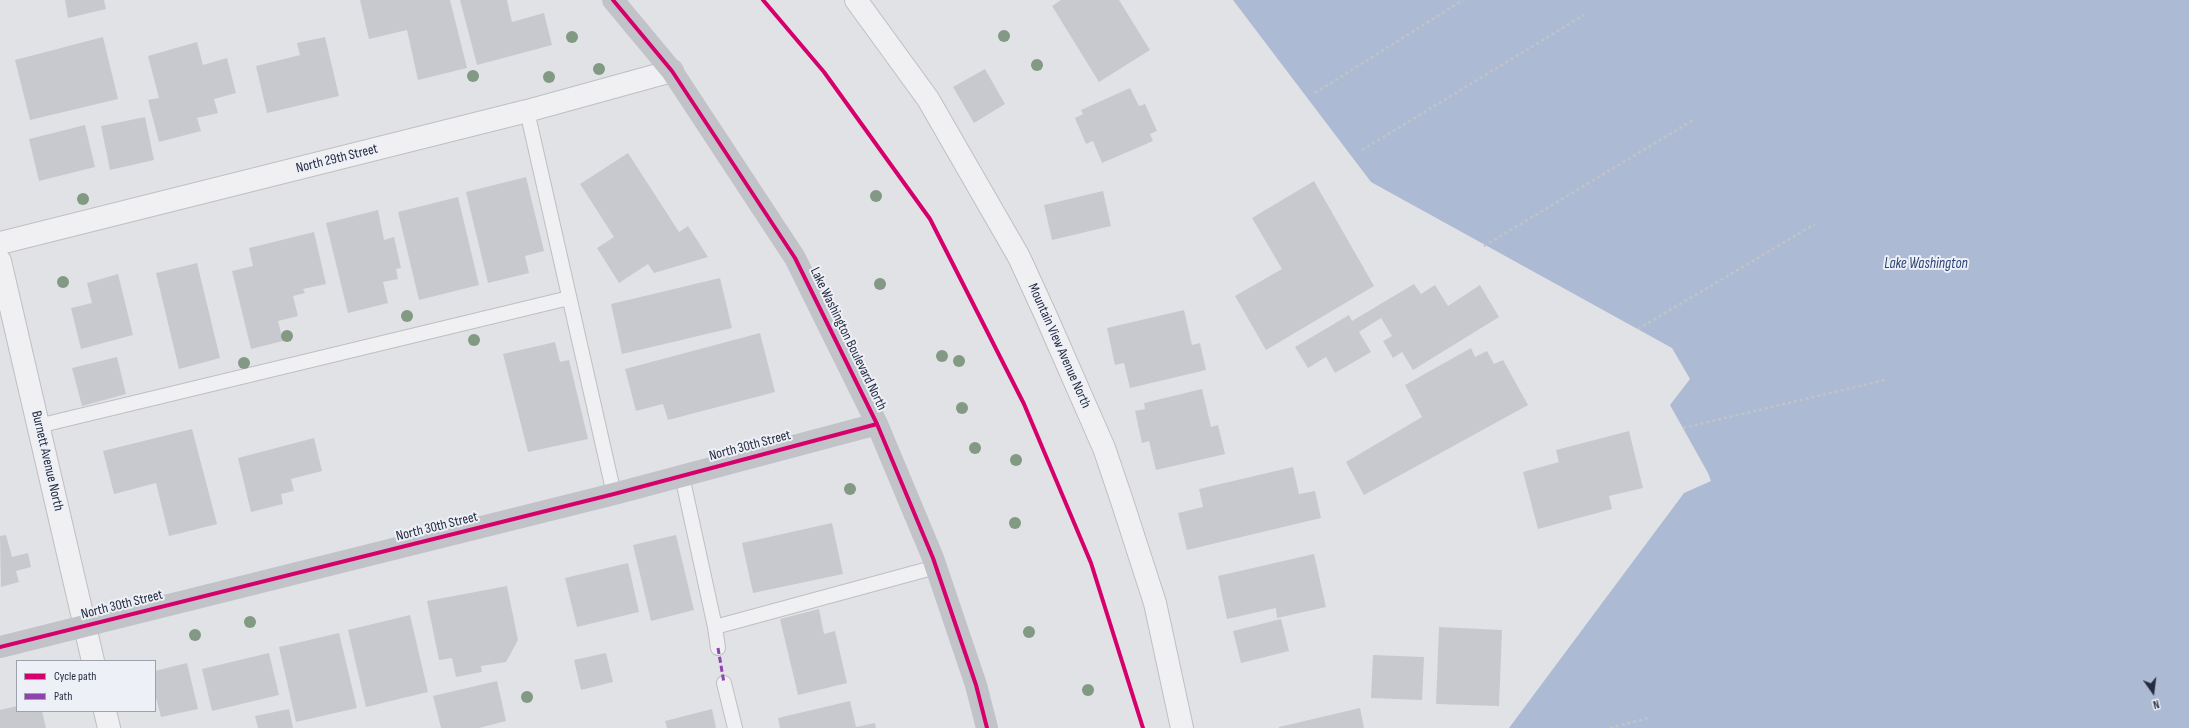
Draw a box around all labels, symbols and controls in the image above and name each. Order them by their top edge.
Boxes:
street label: North 29th Street [294,141,380,177]
water label: Lake Washington [1884,255,1968,273]
street label: Lake Washington Boulevard North [806,265,890,413]
street label: Mountain View Avenue North [1024,281,1094,411]
street label: Burnett Avenue North [27,409,67,513]
street label: North 30th Street [707,427,793,465]
street label: North 30th Street [394,509,480,545]
street label: North 30th Street [79,587,165,623]
legend [16,660,156,712]
text: Cycle path [54,669,96,684]
north arrow [2133,672,2173,712]
text: Path [54,689,72,704]
text: N [2152,697,2160,711]

